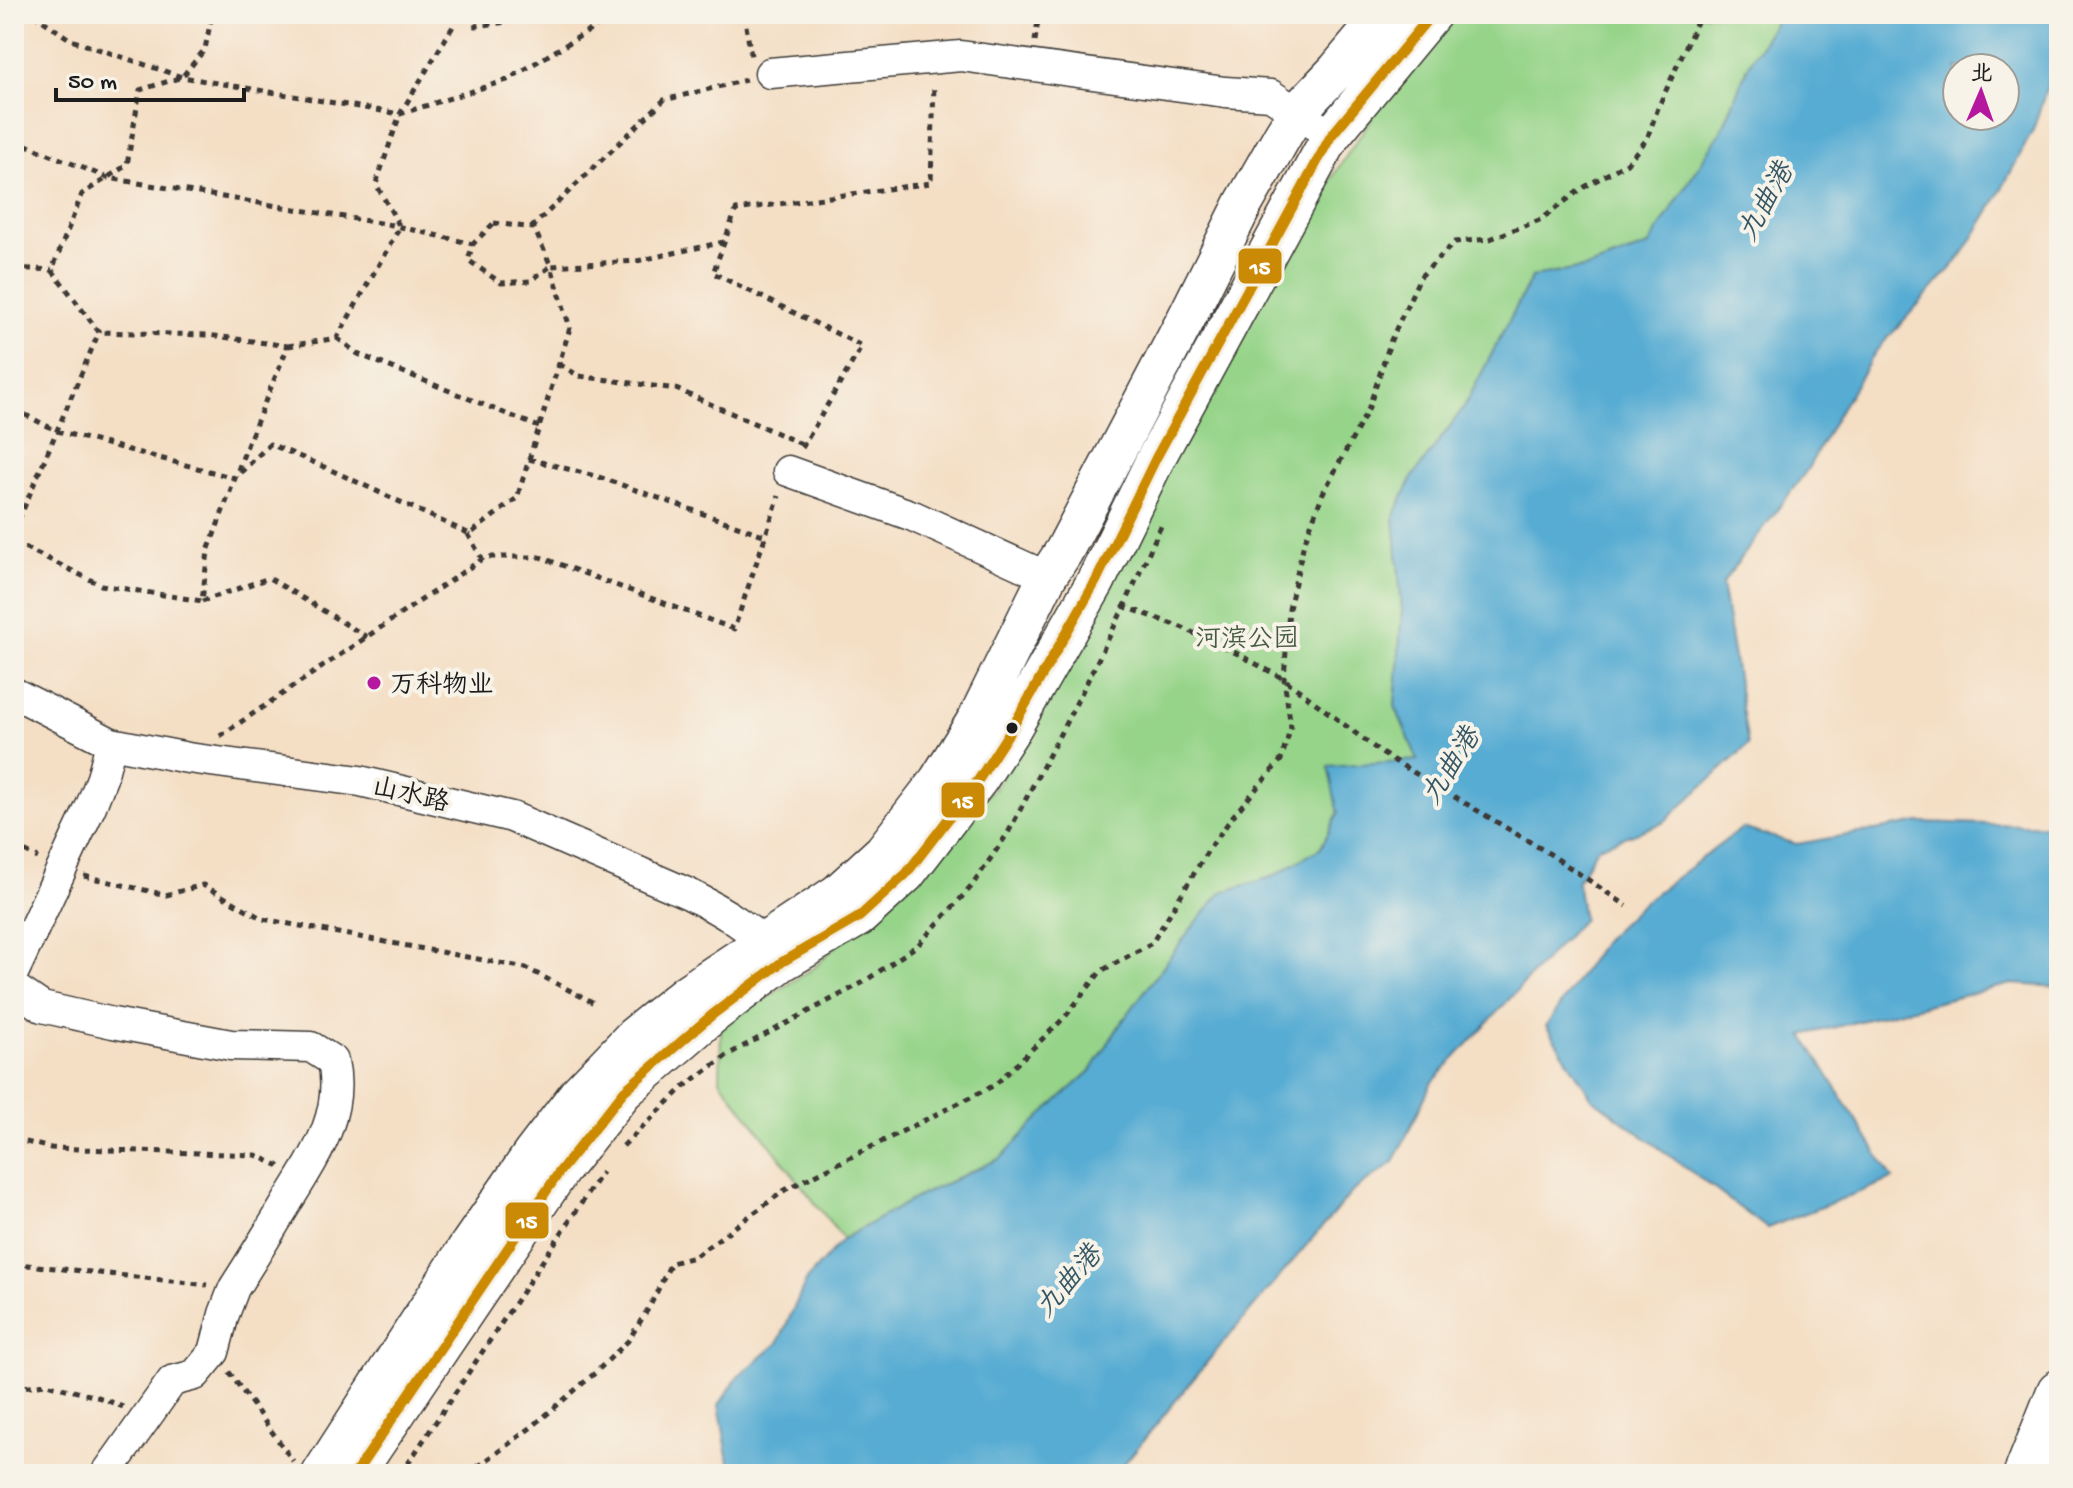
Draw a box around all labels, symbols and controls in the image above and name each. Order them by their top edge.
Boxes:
scale bar [56,52,244,102]
north arrow [1941,52,2021,132]
text: 北 [1970,63,1993,89]
text: 50 m [68,69,117,98]
water label: 九曲港 [1732,155,1804,248]
line badge: 15 [1237,247,1283,285]
text: 15 [1249,257,1271,283]
park label: 河滨公园 [1195,624,1299,657]
place label: 万科物业 [390,671,494,703]
marker: 万科物业 [365,674,383,692]
unlabelled marker [1004,720,1020,736]
water label: 九曲港 [1416,720,1491,812]
street label: 山水路 [368,772,452,821]
line badge: 15 [940,781,986,819]
text: 15 [952,791,974,817]
line badge: 15 [504,1201,550,1240]
text: 15 [516,1211,538,1237]
water label: 九曲港 [1030,1238,1112,1325]

